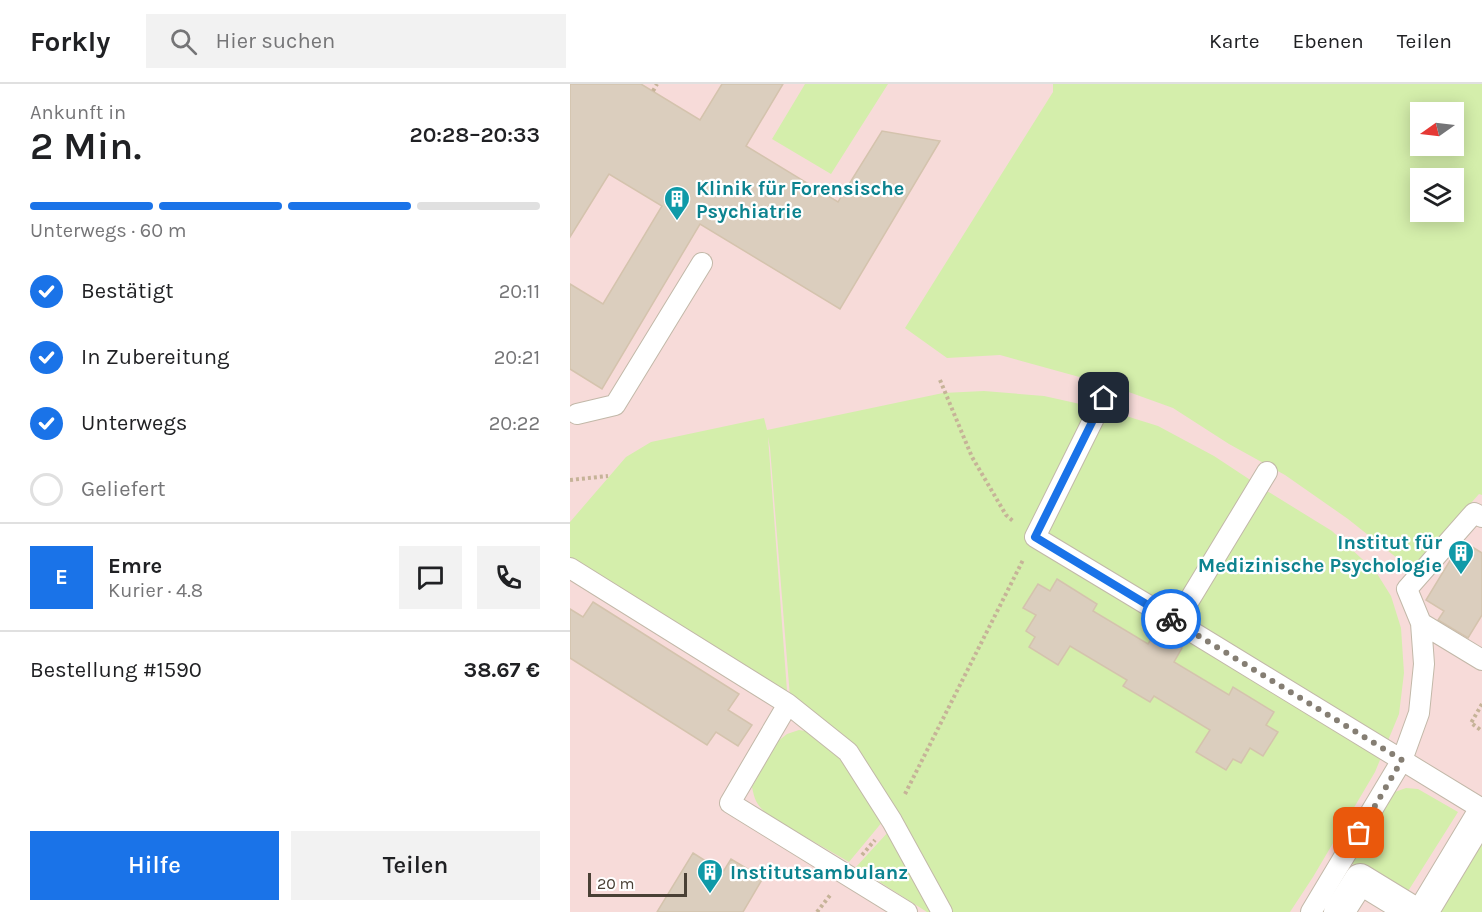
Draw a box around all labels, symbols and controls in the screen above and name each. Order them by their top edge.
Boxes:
search box [146,14,566,68]
text: Forkly [30,25,110,58]
icon: search [167,25,200,58]
text: Hier suchen [215,28,335,54]
text: Karte [1209,29,1260,53]
text: Ebenen [1293,29,1364,53]
text: Teilen [1397,29,1452,53]
text: Ankunft in [30,101,126,124]
north arrow [1410,102,1464,156]
map controls [1410,102,1464,222]
text: 20:28–20:33 [410,122,540,148]
text: 2 Min. [30,123,141,169]
button: layers [1410,168,1464,222]
place label: Klinik für Forensische Psychiatrie [696,177,904,223]
building icon: Klinik für Forensische Psychiatrie [662,184,692,222]
text: Unterwegs · 60 m [30,219,187,242]
icon: check [30,275,63,308]
text: Bestätigt [81,278,173,304]
text: 20:11 [499,280,540,303]
icon: check [30,341,63,374]
text: In Zubereitung [81,344,229,370]
text: 20:21 [494,346,540,369]
pin [1078,372,1129,423]
icon: home [1087,381,1120,414]
icon: check [30,407,63,440]
text: Unterwegs [81,410,187,436]
text: 20:22 [489,412,540,435]
text: Geliefert [81,476,166,502]
place label: Institut für Medizinische Psychologie [1198,531,1442,577]
building icon: Institut für Medizinische Psychologie [1446,538,1476,576]
button: chat [399,546,462,609]
button: phone [477,546,540,609]
text: Emre [108,553,162,579]
text: E [55,564,68,590]
text: Kurier · 4.8 [108,579,203,602]
courier [1141,589,1201,649]
icon: bike [1155,603,1188,636]
text: Bestellung #1590 [30,657,202,683]
text: 38.67 € [464,657,540,683]
pin [1333,807,1384,858]
icon: bag [1342,816,1375,849]
button: Hilfe [30,831,279,900]
button: Teilen [291,831,540,900]
building icon: Institutsambulanz [695,857,725,895]
place label: Institutsambulanz [730,861,908,884]
scale bar [588,870,687,898]
text: 20 m [597,874,635,893]

